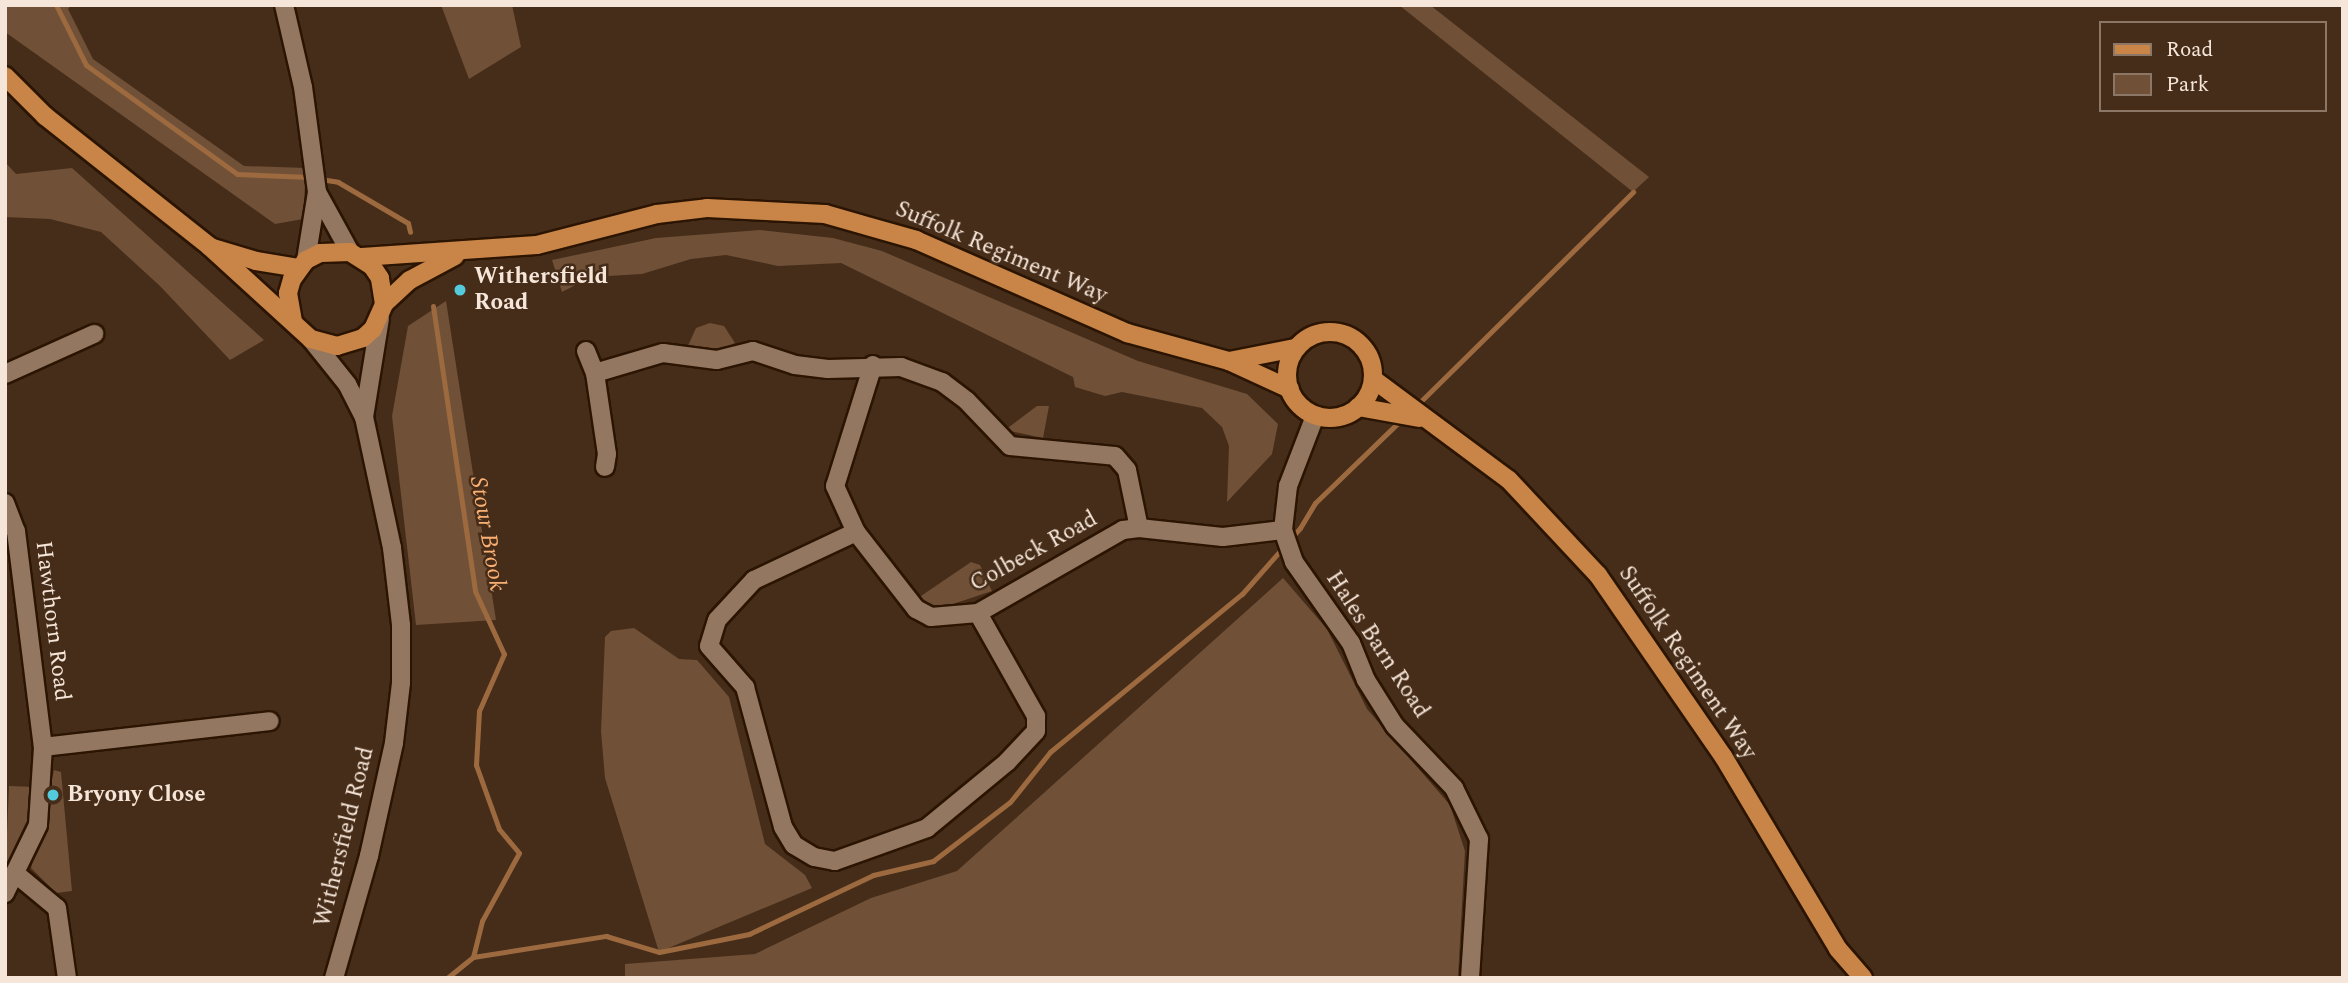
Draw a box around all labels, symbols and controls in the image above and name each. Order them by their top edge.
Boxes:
legend [2100,21,2327,112]
text: Road [2166,34,2213,66]
text: Park [2166,69,2209,101]
street label: Suffolk Regiment Way [891,196,1111,310]
place label: Withersfield Road [474,263,608,317]
marker: Withersfield Road [452,282,468,298]
water label: Stour Brook [463,474,511,594]
street label: Colbeck Road [965,506,1103,598]
street label: Hawthorn Road [28,539,76,703]
street label: Suffolk Regiment Way [1612,561,1762,765]
street label: Hales Barn Road [1319,566,1435,724]
street label: Withersfield Road [309,744,381,930]
place label: Bryony Close [67,781,206,809]
marker: Bryony Close [45,787,61,803]

